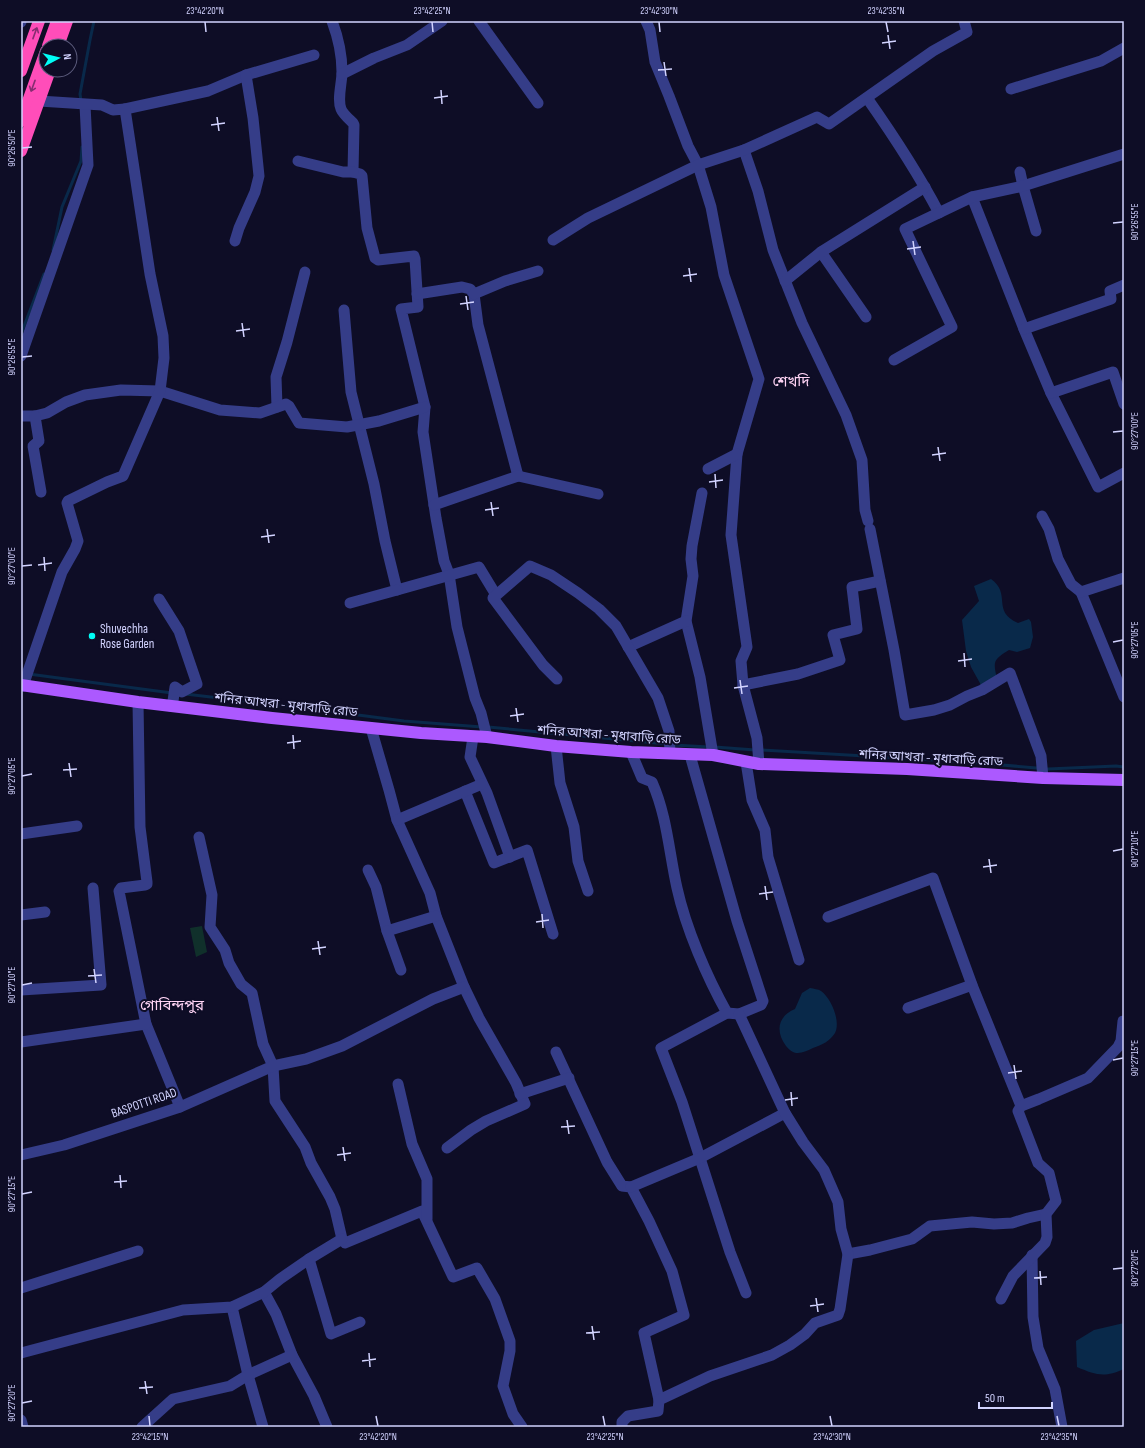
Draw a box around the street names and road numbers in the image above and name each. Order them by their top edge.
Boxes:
street label: শনির আখরা - মৃধাবাড়ি রোড [213,689,359,721]
street label: শনির আখরা - মৃধাবাড়ি রোড [536,722,682,748]
street label: শনির আখরা - মৃধাবাড়ি রোড [858,746,1004,770]
street label: BASPOTTI ROAD [109,1084,179,1122]

